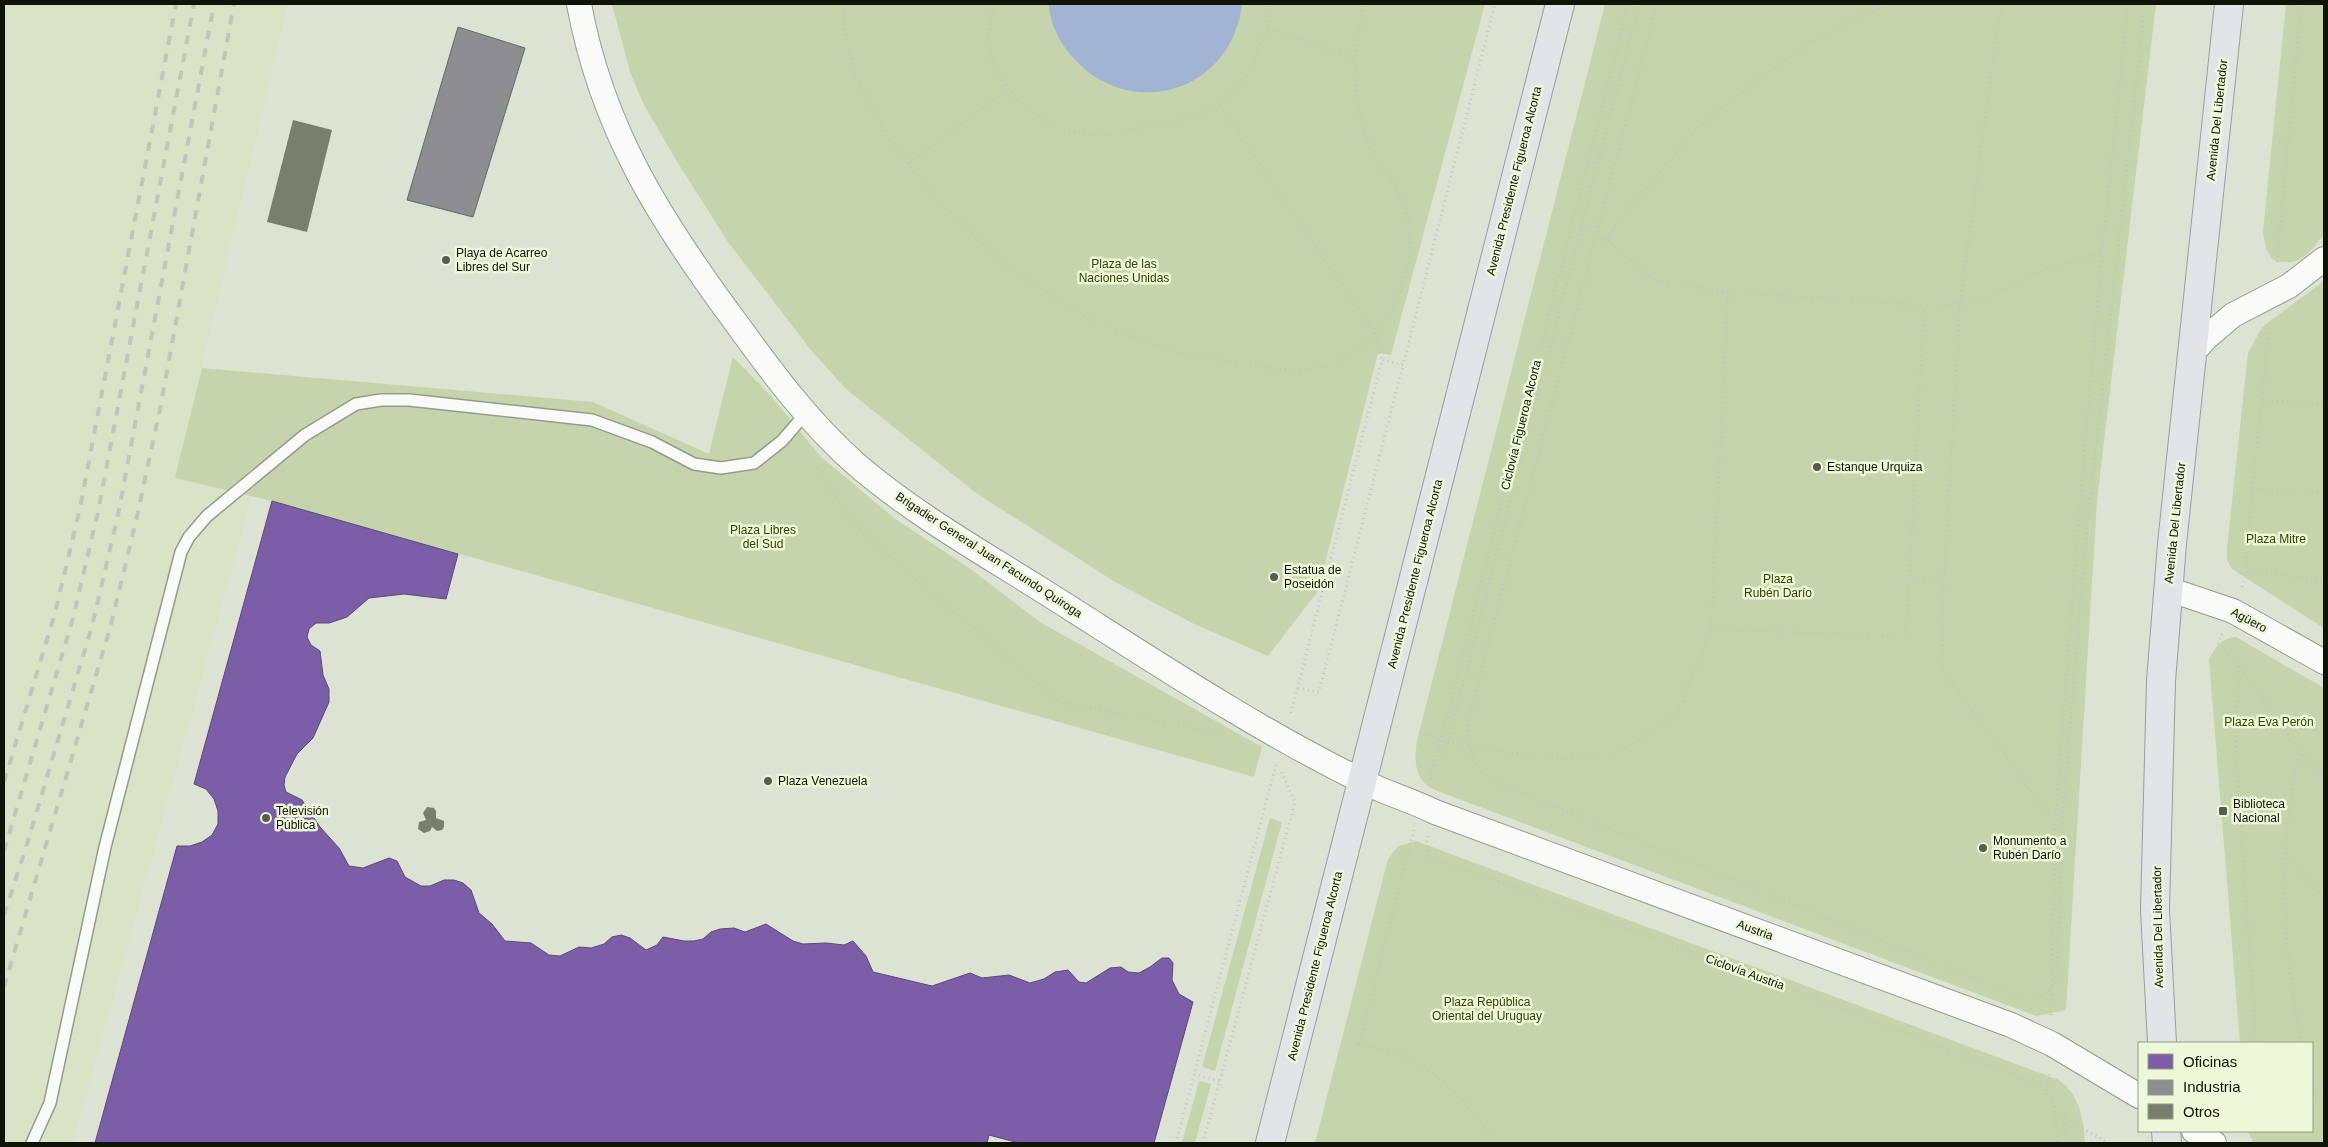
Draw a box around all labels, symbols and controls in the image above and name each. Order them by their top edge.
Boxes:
street label: Avenida Del Libertador [2204,59,2230,181]
street label: Avenida Presidente Figueroa Alcorta [1484,85,1544,277]
place label: Playa de Acarreo Libres del Sur [456,246,548,274]
marker: Playa de Acarreo Libres del Sur [440,254,452,266]
park label: Plaza de las Naciones Unidas [1079,257,1169,285]
street label: Ciclovía Figueroa Alcorta [1498,358,1544,491]
place label: Estanque Urquiza [1827,460,1923,474]
marker: Estanque Urquiza [1811,461,1823,473]
street label: Avenida Del Libertador [2162,462,2188,584]
street label: Avenida Presidente Figueroa Alcorta [1385,478,1445,670]
street label: Brigadier General Juan Facundo Quiroga [893,489,1085,621]
park label: Plaza Libres del Sud [730,523,796,551]
park label: Plaza Mitre [2246,532,2306,546]
place label: Estatua de Poseidón [1284,563,1342,591]
marker: Estatua de Poseidón [1268,571,1280,583]
park label: Plaza Rubén Darío [1744,572,1812,600]
street label: Agüero [2229,605,2270,635]
park label: Plaza Eva Perón [2224,715,2314,729]
place label: Plaza Venezuela [778,774,868,788]
marker: Plaza Venezuela [762,775,774,787]
place label: Biblioteca Nacional [2233,797,2285,825]
place label: Televisión Pública [276,804,329,832]
marker: Biblioteca Nacional [2217,805,2229,817]
marker: Televisión Pública [260,812,272,824]
place label: Monumento a Rubén Darío [1993,834,2067,862]
marker: Monumento a Rubén Darío [1977,842,1989,854]
street label: Avenida Del Libertador [2150,866,2166,988]
street label: Avenida Presidente Figueroa Alcorta [1285,870,1345,1062]
street label: Austria [1735,917,1775,943]
street label: Ciclovía Austria [1704,951,1787,993]
park label: Plaza República Oriental del Uruguay [1432,995,1542,1023]
legend [2138,1042,2313,1132]
text: Oficinas [2183,1053,2237,1070]
text: Industria [2183,1078,2241,1095]
text: Otros [2183,1103,2220,1120]

